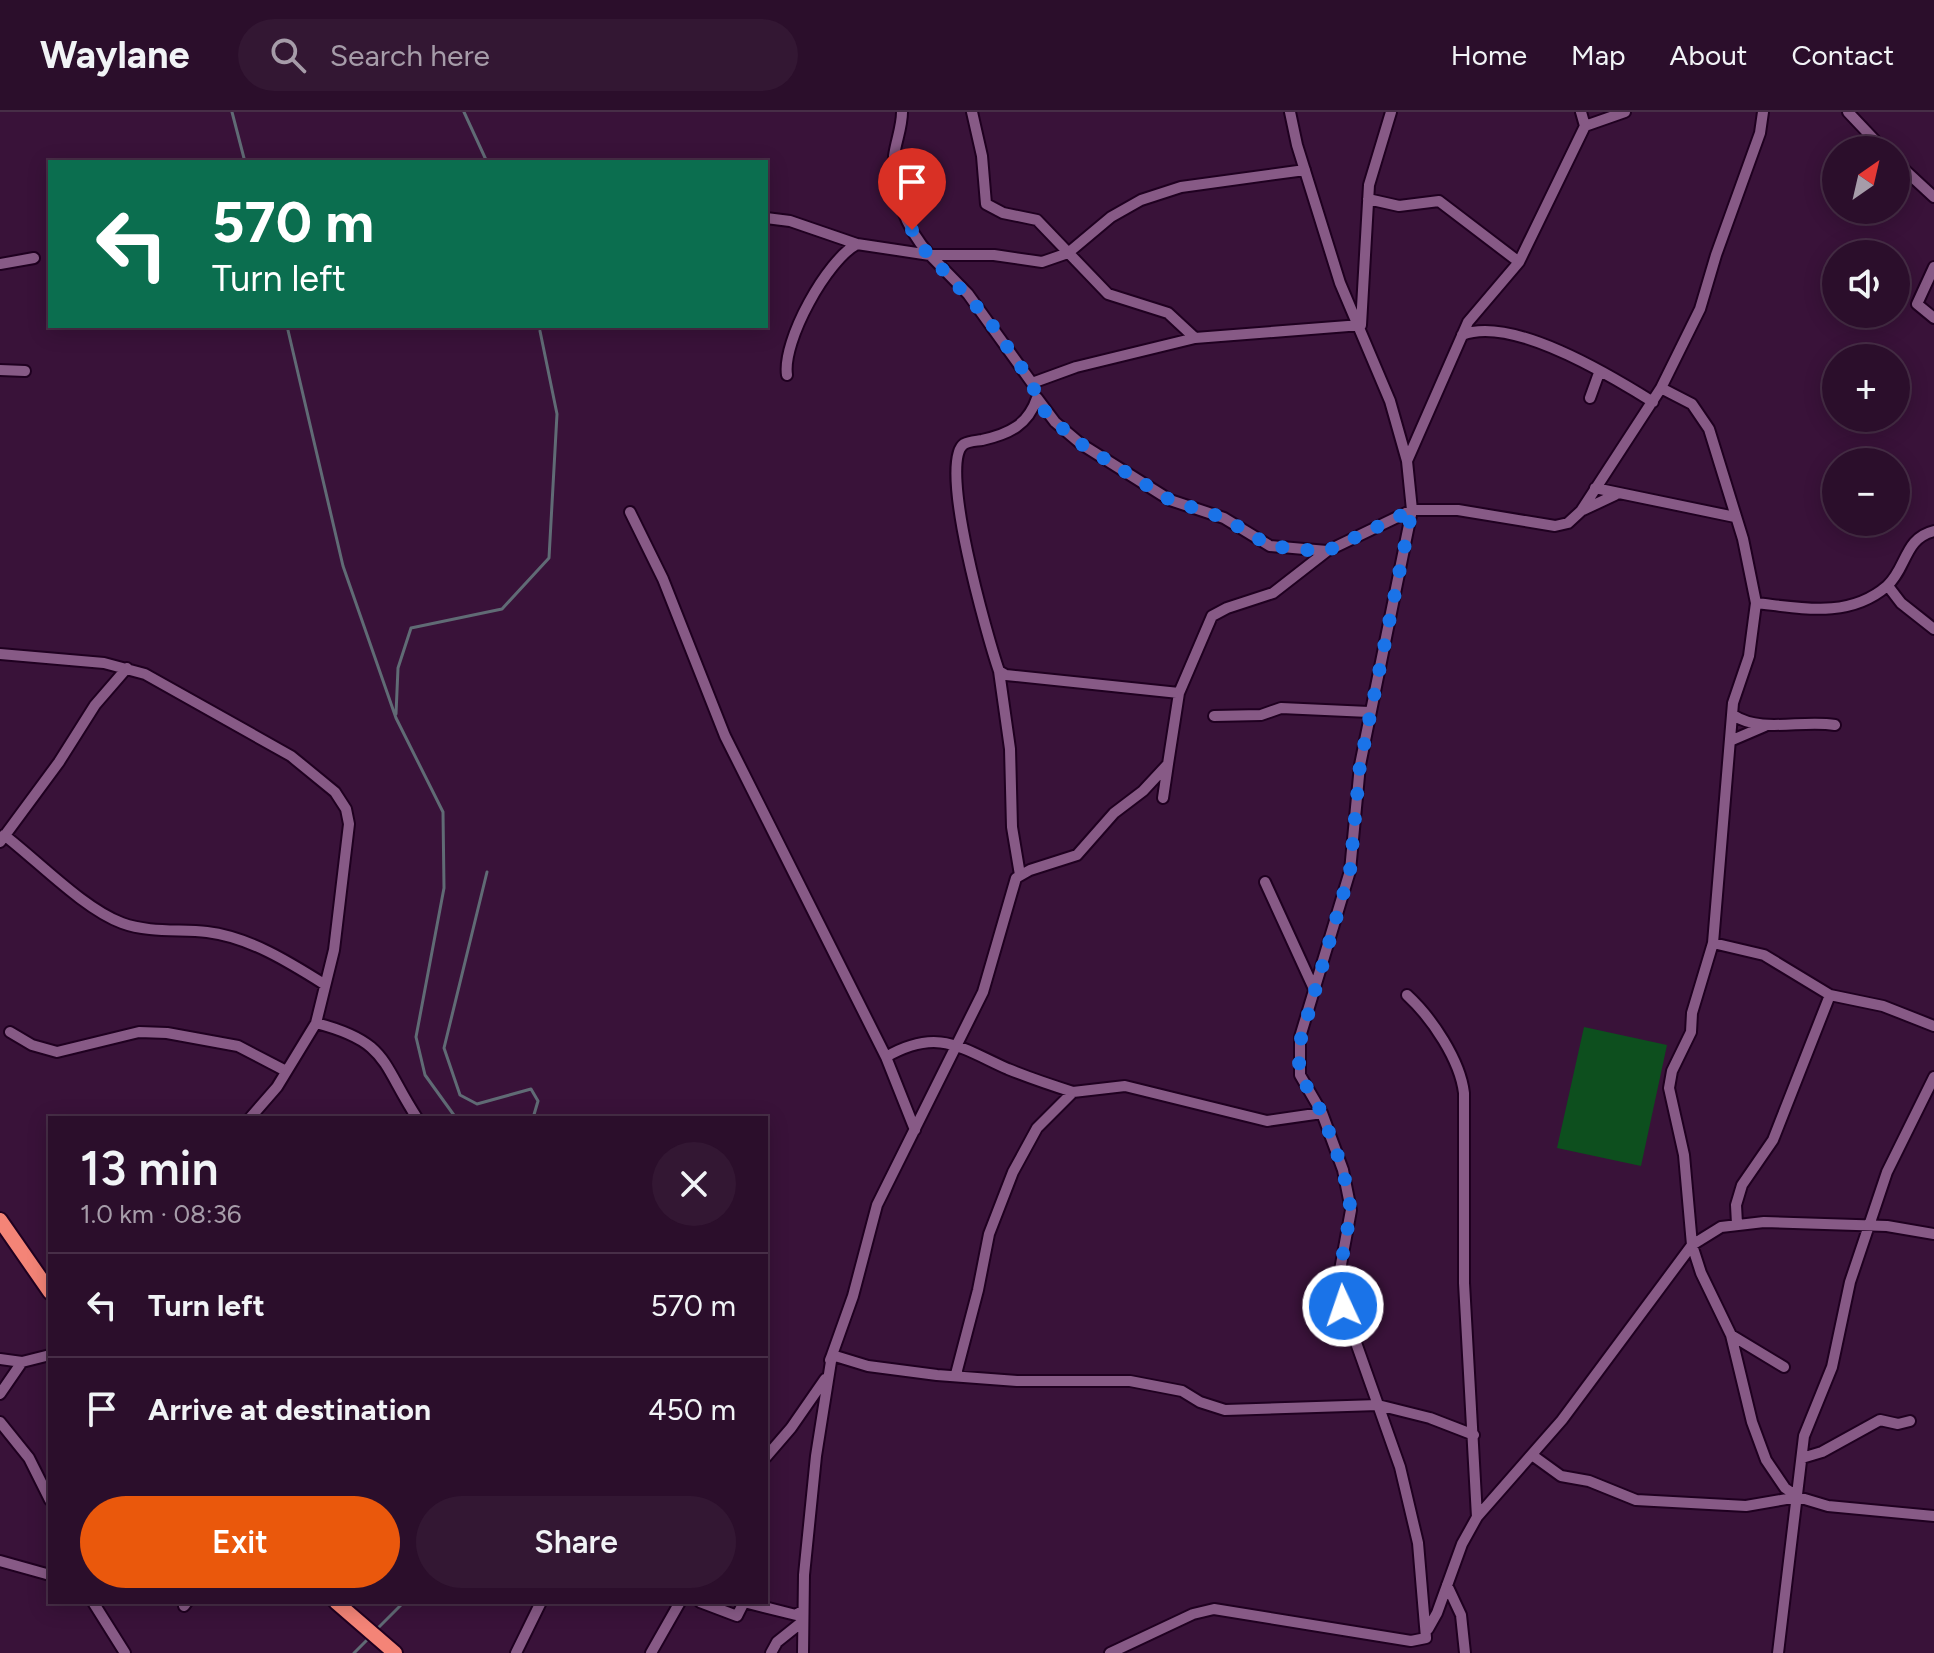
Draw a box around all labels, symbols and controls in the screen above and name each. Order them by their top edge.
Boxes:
search box [238,19,798,91]
text: Waylane [40,32,190,78]
icon: search [266,33,310,77]
text: Search here [330,37,490,74]
text: Home [1451,38,1527,72]
text: Map [1571,38,1626,72]
text: About [1670,38,1747,72]
text: Contact [1791,38,1894,72]
north arrow [1822,136,1910,224]
map controls [1822,136,1910,536]
pin [878,148,946,230]
icon: arrive [890,160,934,204]
text: 570 m [212,189,374,256]
icon: left [80,192,184,296]
button: sound [1822,240,1910,328]
text: Turn left [212,257,346,300]
button: + [1822,344,1910,432]
button: − [1822,448,1910,536]
text: 13 min [80,1139,219,1197]
button: close [652,1142,736,1226]
text: 1.0 km · 08:36 [80,1198,242,1230]
position arrow [1301,1264,1385,1348]
icon: left [80,1283,124,1327]
text: Turn left [148,1287,265,1324]
text: 570 m [650,1287,736,1324]
icon: arrive [80,1387,124,1431]
text: Arrive at destination [148,1391,431,1428]
text: 450 m [648,1391,736,1428]
button: Exit [80,1496,400,1588]
button: Share [416,1496,736,1588]

